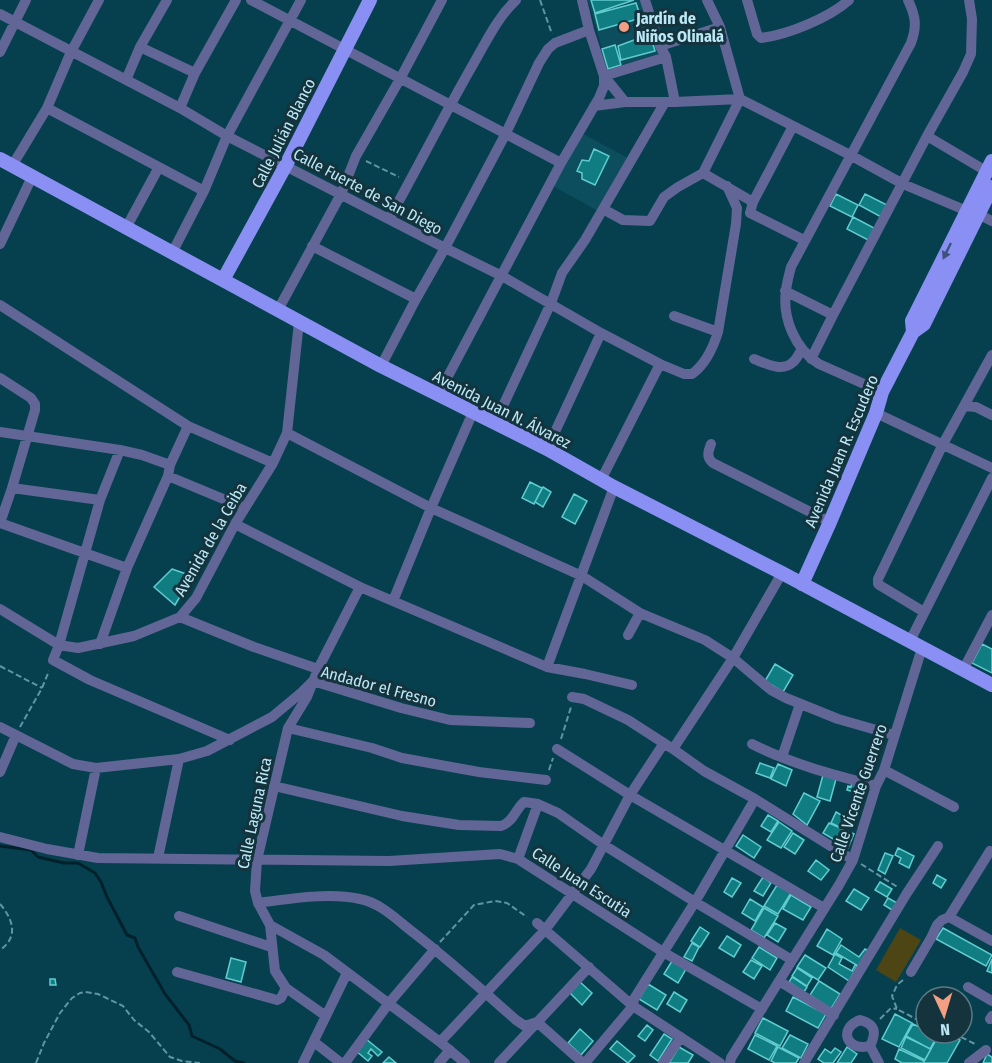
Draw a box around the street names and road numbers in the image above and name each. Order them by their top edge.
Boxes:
street label: Calle Julián Blanco [248,75,319,191]
street label: Calle Fuerte de San Diego [290,144,445,239]
street label: Avenida Juan N. Álvarez [430,366,574,452]
street label: Avenida Juan R. Escudero [801,372,882,530]
street label: Avenida de la Ceiba [170,479,251,599]
street label: Andador el Fresno [319,662,439,711]
street label: Calle Vicente Guerrero [826,722,891,865]
street label: Calle Laguna Rica [233,756,276,871]
street label: Calle Juan Escutia [528,843,635,922]

